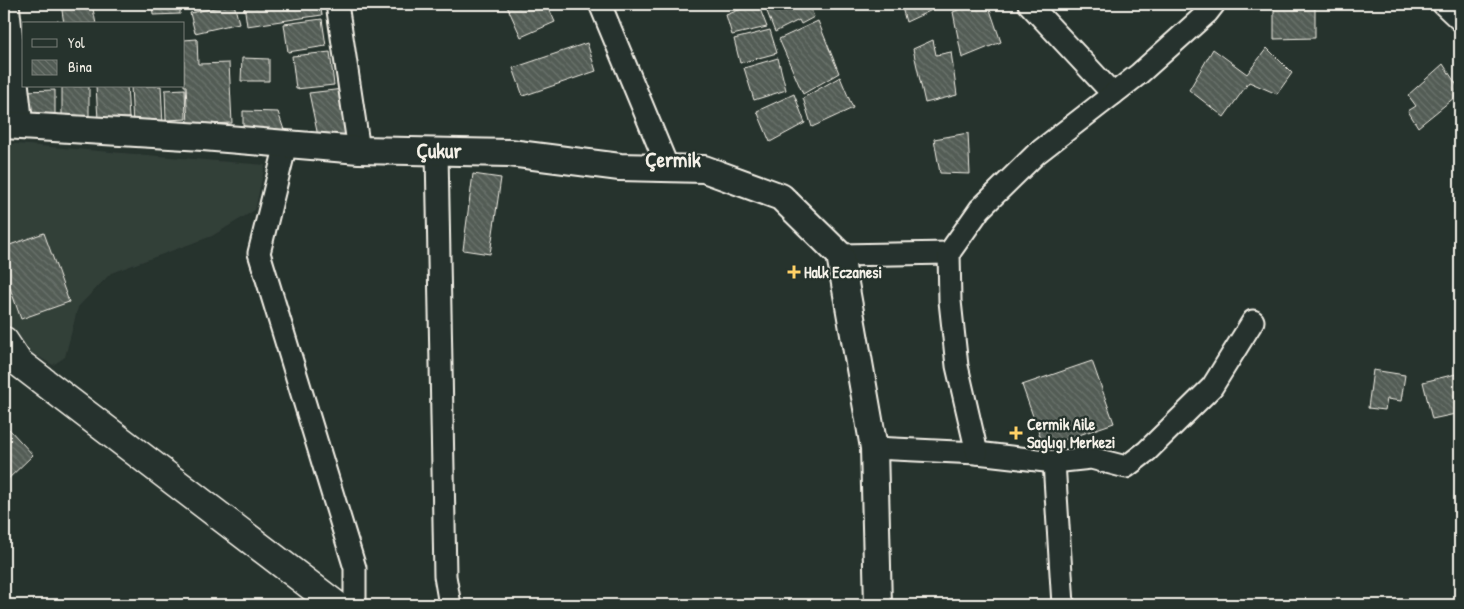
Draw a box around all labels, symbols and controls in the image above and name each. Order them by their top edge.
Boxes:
legend [22,22,185,88]
text: Yol [68,32,85,53]
text: Bina [68,56,92,77]
district label: Çukur [416,136,462,165]
district label: Çermik [645,145,701,174]
place label: Halk Eczanesi [804,261,882,283]
marker: Halk Eczanesi [788,266,800,278]
place label: Cermik Aile Saglıgı Merkezi [1027,413,1115,454]
marker: Cermik Aile Saglıgı Merkezi [1009,426,1023,440]

